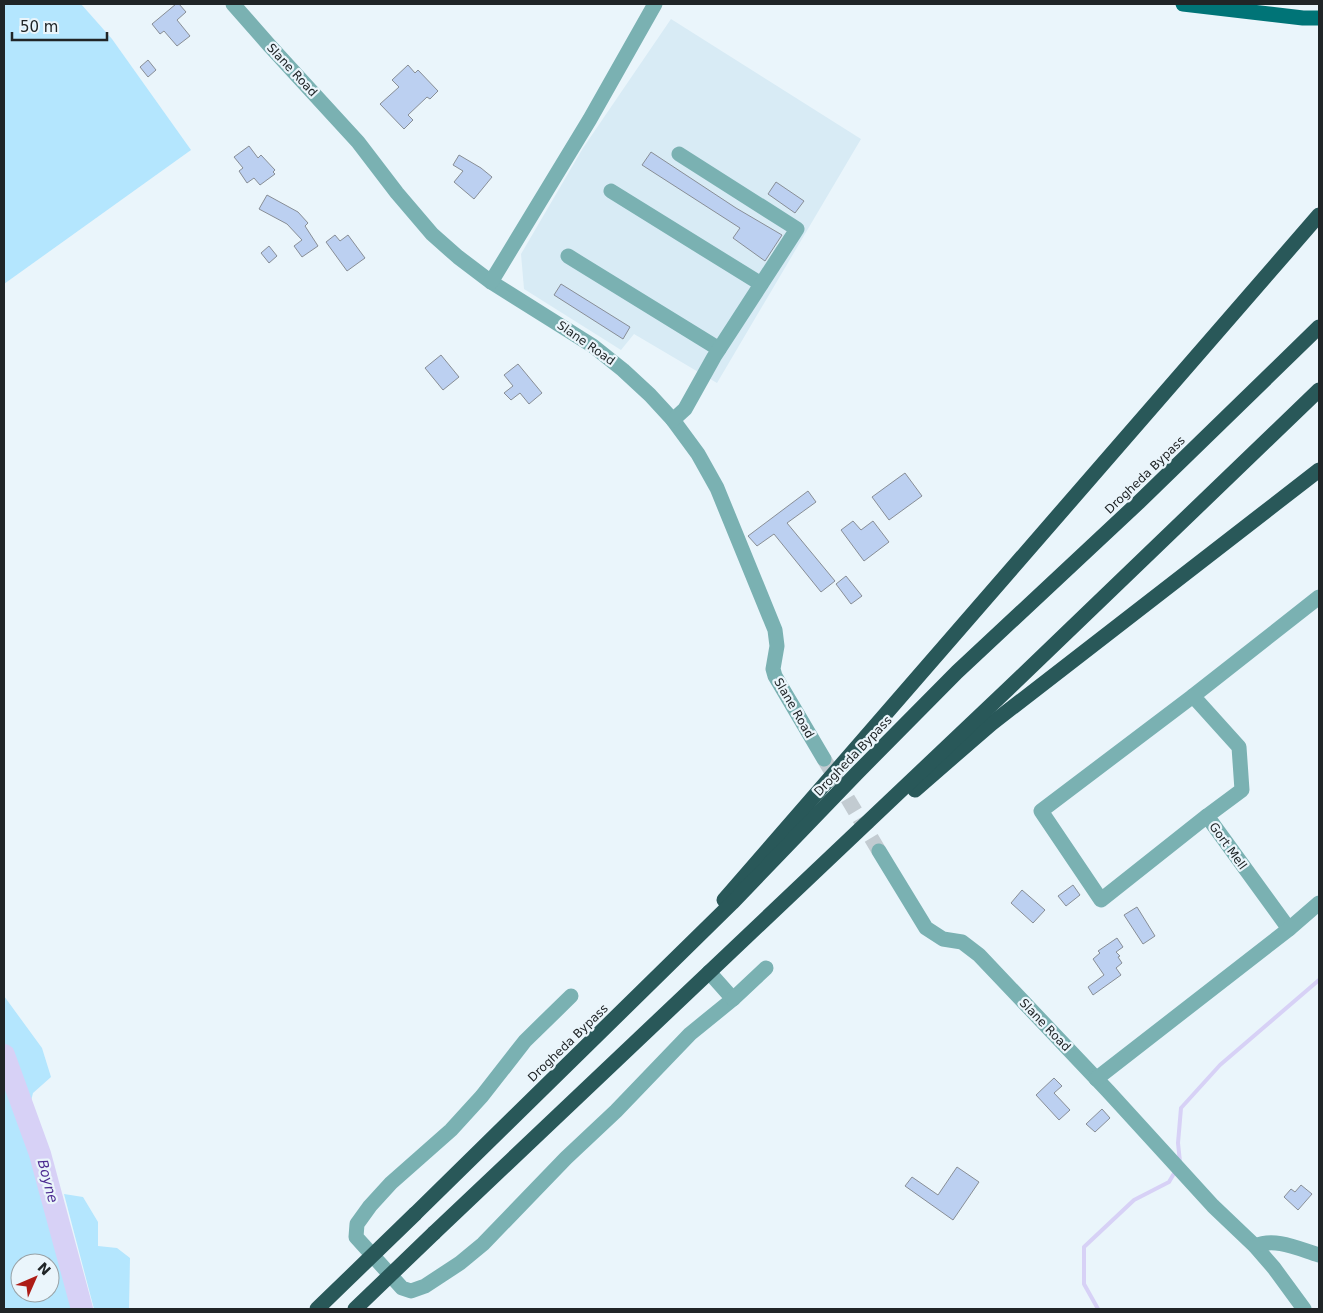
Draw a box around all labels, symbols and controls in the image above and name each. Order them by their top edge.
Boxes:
scale bar [12,10,108,42]
text: 50 m [20,18,58,36]
street label: Slane Road [264,41,320,99]
street label: Slane Road [554,318,618,368]
street label: Drogheda Bypass [1102,433,1188,517]
street label: Slane Road [771,675,817,741]
street label: Drogheda Bypass [811,713,895,799]
street label: Gort Mell [1206,820,1250,872]
street label: Slane Road [1017,996,1073,1054]
street label: Drogheda Bypass [525,1001,611,1085]
water label: Boyne [35,1158,61,1204]
north arrow [10,1253,60,1303]
text: N [34,1259,54,1279]

